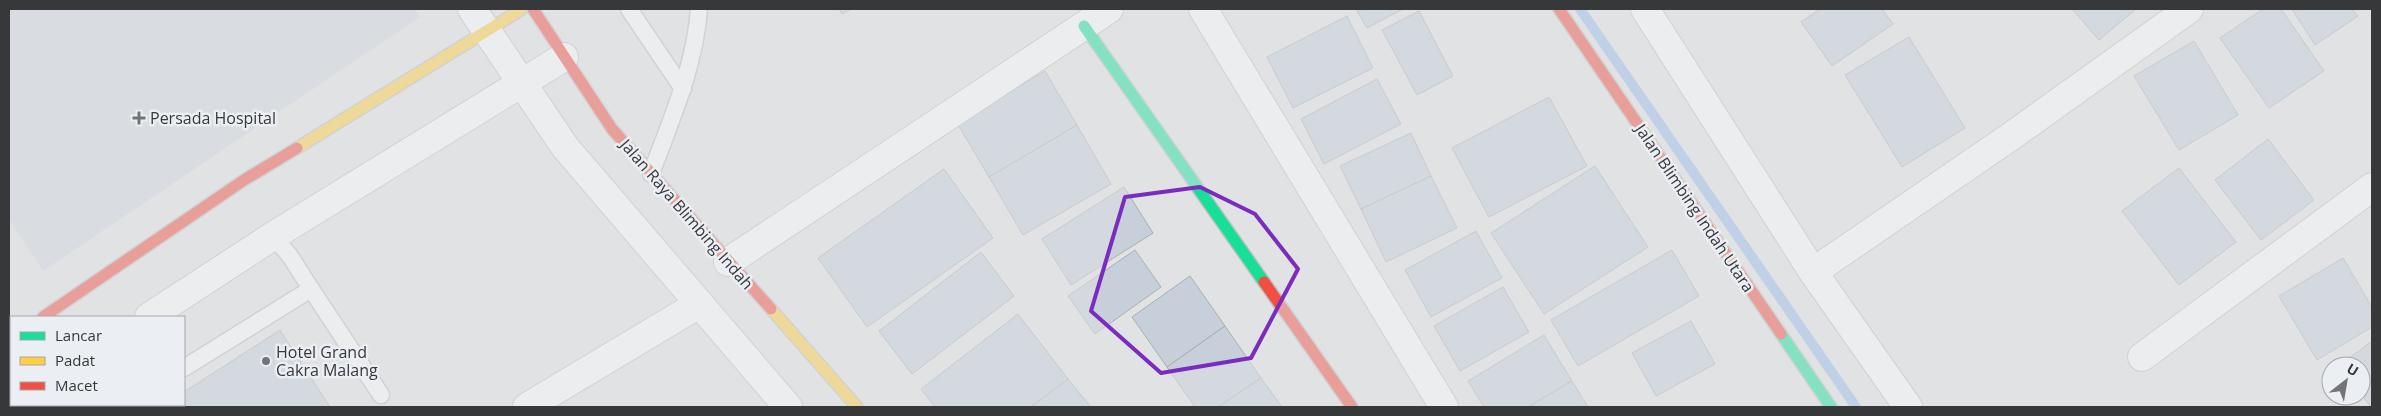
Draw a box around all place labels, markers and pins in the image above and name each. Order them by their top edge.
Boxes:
place label: Persada Hospital [150,107,276,129]
marker: Persada Hospital [132,111,146,125]
place label: Hotel Grand Cakra Malang [276,341,378,381]
marker: Hotel Grand Cakra Malang [260,355,272,367]

